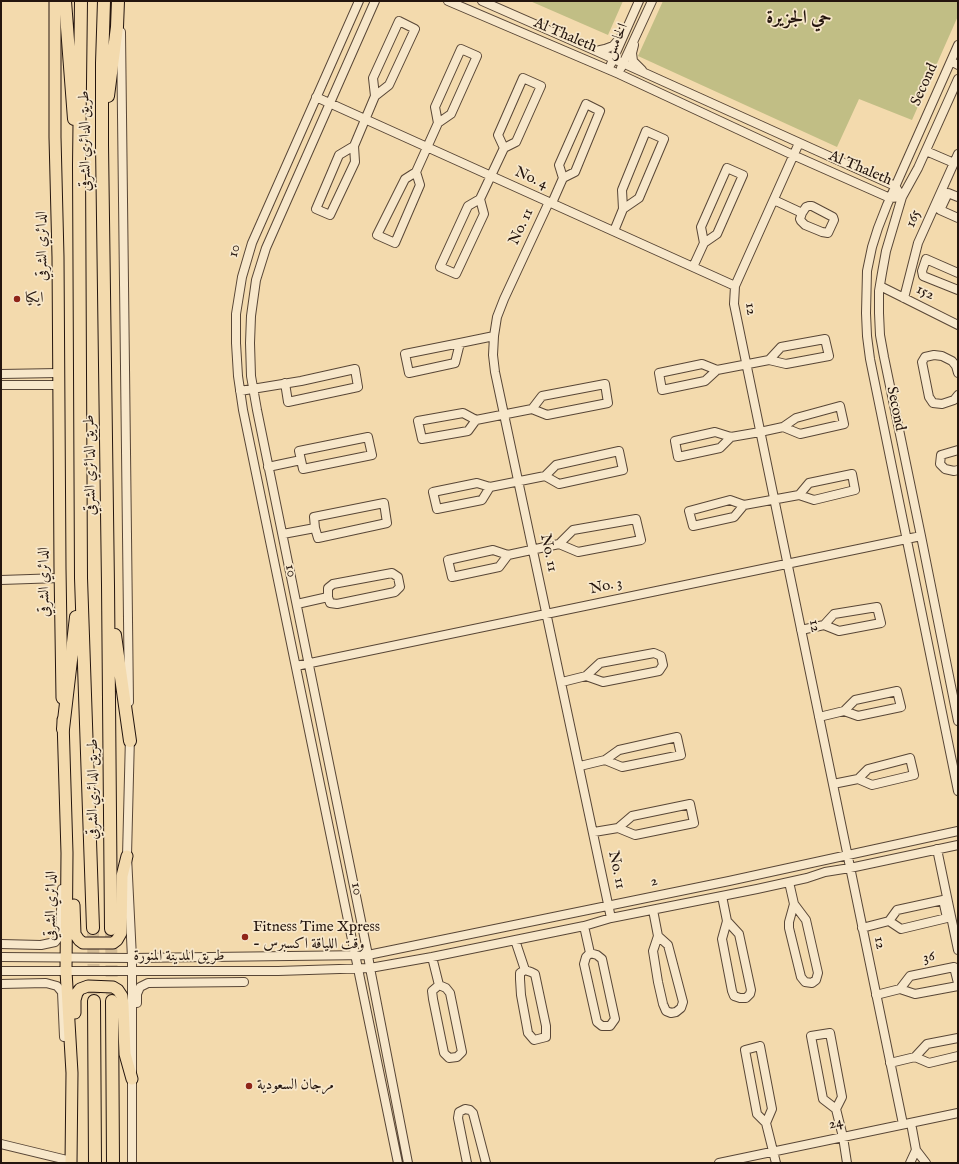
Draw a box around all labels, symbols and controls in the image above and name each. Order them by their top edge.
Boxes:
district label: حي الجزيرة [766,8,832,30]
street label: Al Thaleth [531,15,599,57]
street label: الخامس [601,21,633,63]
street label: Second [908,61,942,109]
street label: طريق الدائري الشرقي [76,90,96,192]
street label: Al Thaleth [826,148,894,190]
street label: No. 4 [512,164,550,194]
street label: No. 11 [506,206,538,248]
street label: 165 [902,207,926,231]
street label: الدائري الشرقي [33,211,53,281]
street label: 10 [225,242,245,260]
street label: 152 [913,281,937,305]
place label: ايكيا [25,290,43,308]
marker: ايكيا [12,294,22,304]
street label: 12 [740,301,760,317]
street label: Second [882,385,908,433]
street label: طريق الدائري الشرقي [81,414,101,516]
street label: No. 11 [535,532,561,574]
street label: الدائري الشرقي [35,547,55,617]
street label: 10 [280,563,300,579]
street label: No. 3 [588,575,624,599]
street label: 12 [804,618,824,634]
street label: طريق الدائري الشرقي [85,739,103,839]
street label: No. 11 [603,849,629,891]
street label: الدائري الشرقي [42,871,62,941]
street label: 2 [649,872,659,892]
street label: 10 [346,881,366,897]
place label: Fitness Time Xpress - وقت اللياقة اكسبرس [253,919,380,954]
marker: Fitness Time Xpress - وقت اللياقة اكسبرس [240,932,250,942]
street label: 12 [869,935,889,951]
street label: طريق المدينة المنورة [133,948,225,966]
street label: 36 [921,948,937,968]
place label: مرجان السعودية [257,1077,334,1095]
marker: مرجان السعودية [244,1081,254,1091]
street label: 24 [827,1114,845,1134]

